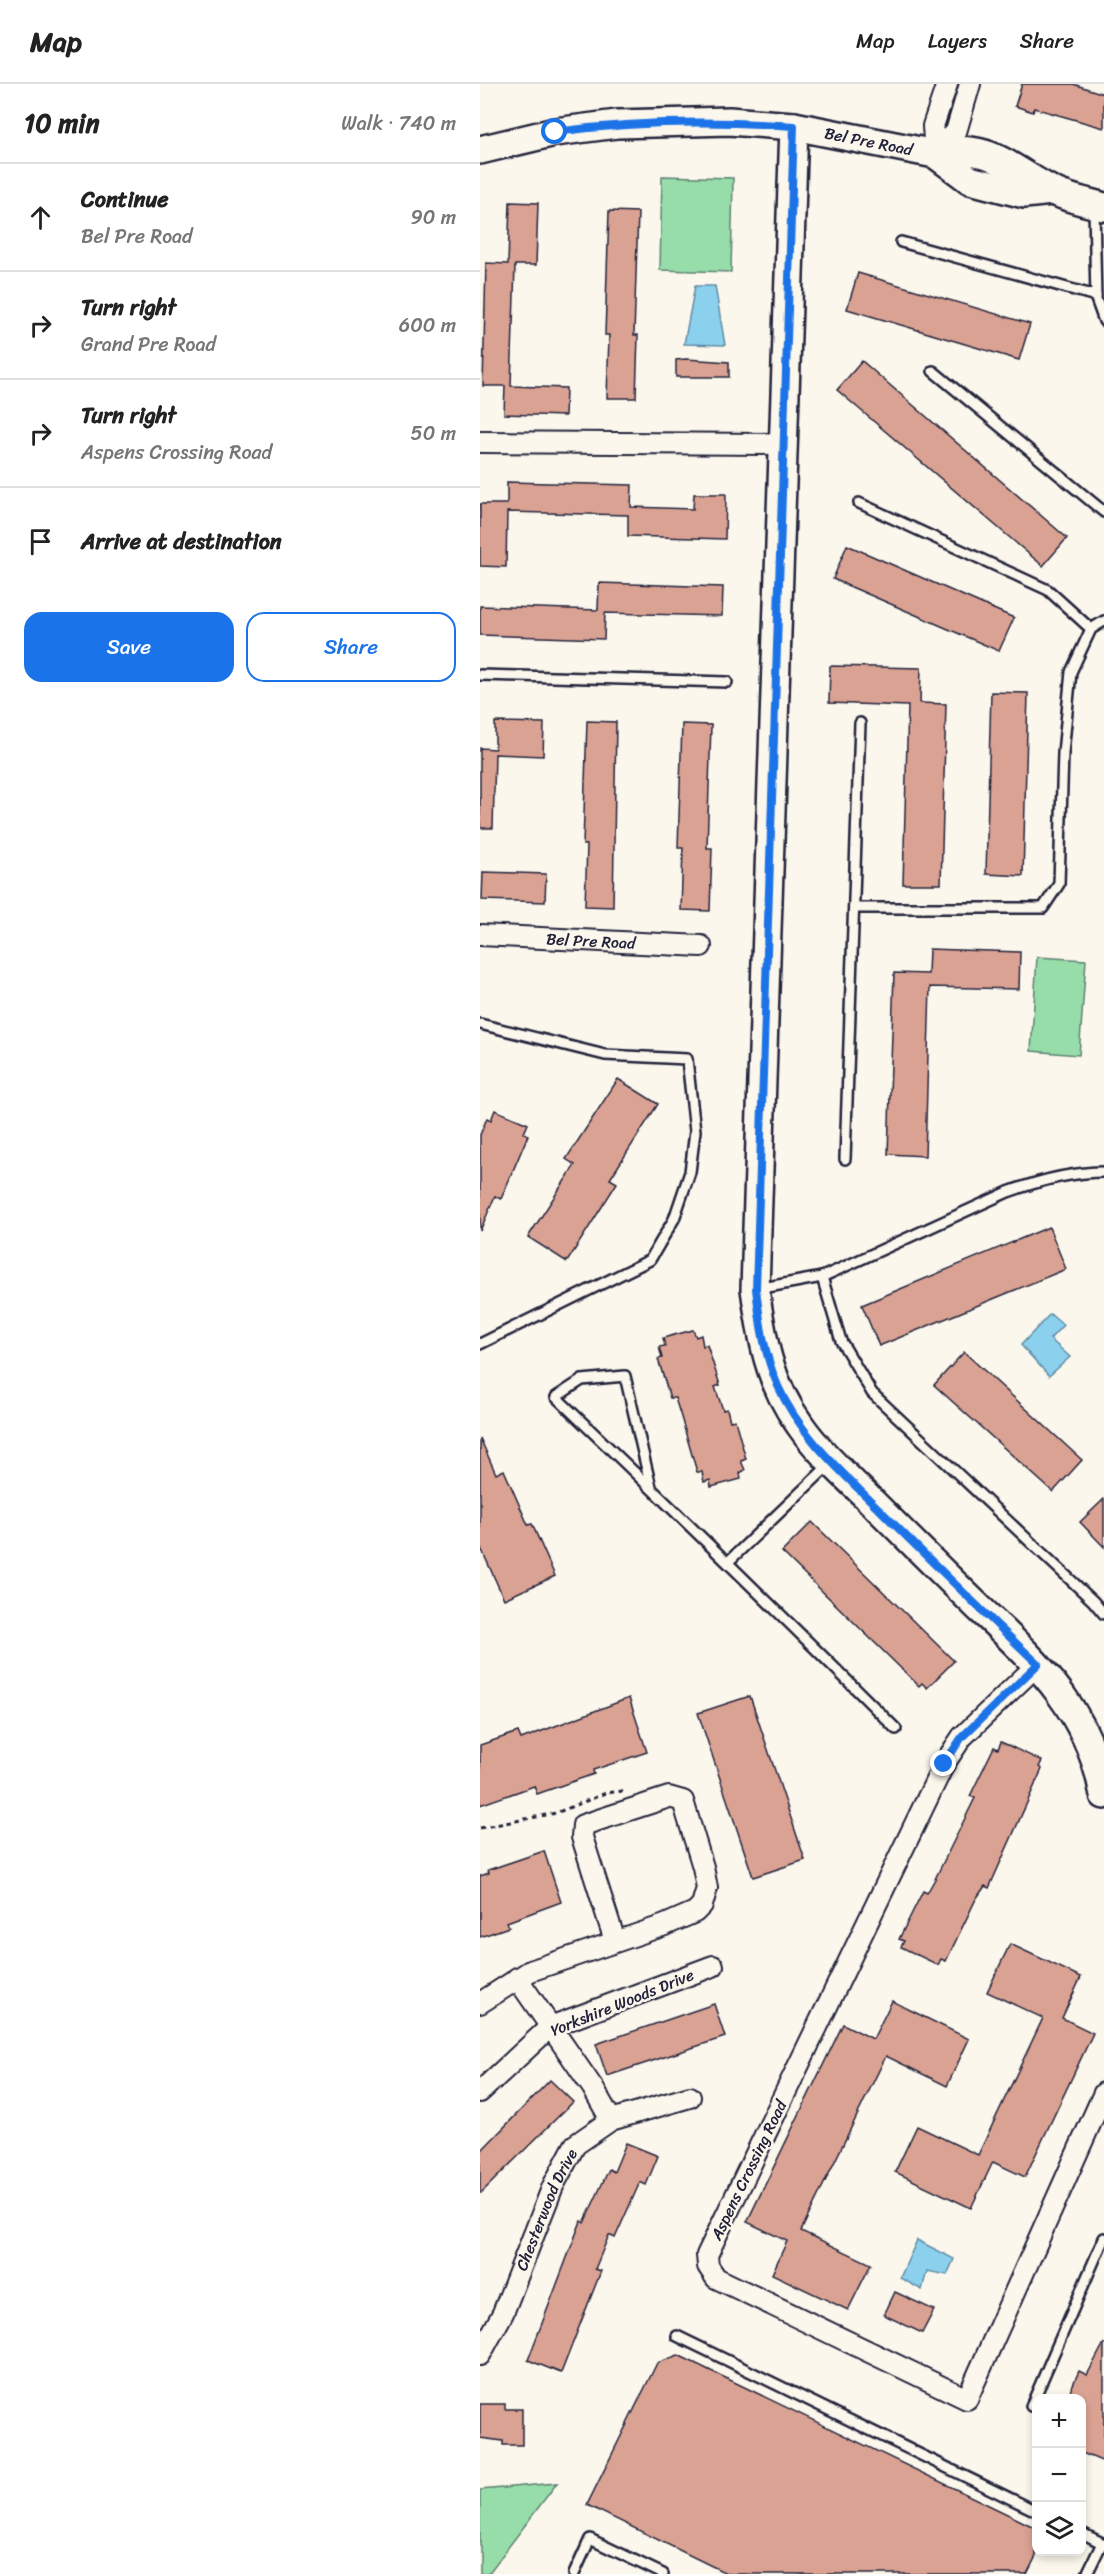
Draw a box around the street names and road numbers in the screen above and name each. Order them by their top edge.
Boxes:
street label: Bel Pre Road [822,118,917,165]
street label: Bel Pre Road [545,924,638,958]
street label: Yorkshire Woods Drive [546,1960,698,2045]
street label: Aspens Crossing Road [701,2094,796,2246]
street label: Chesterwood Drive [507,2143,586,2275]

